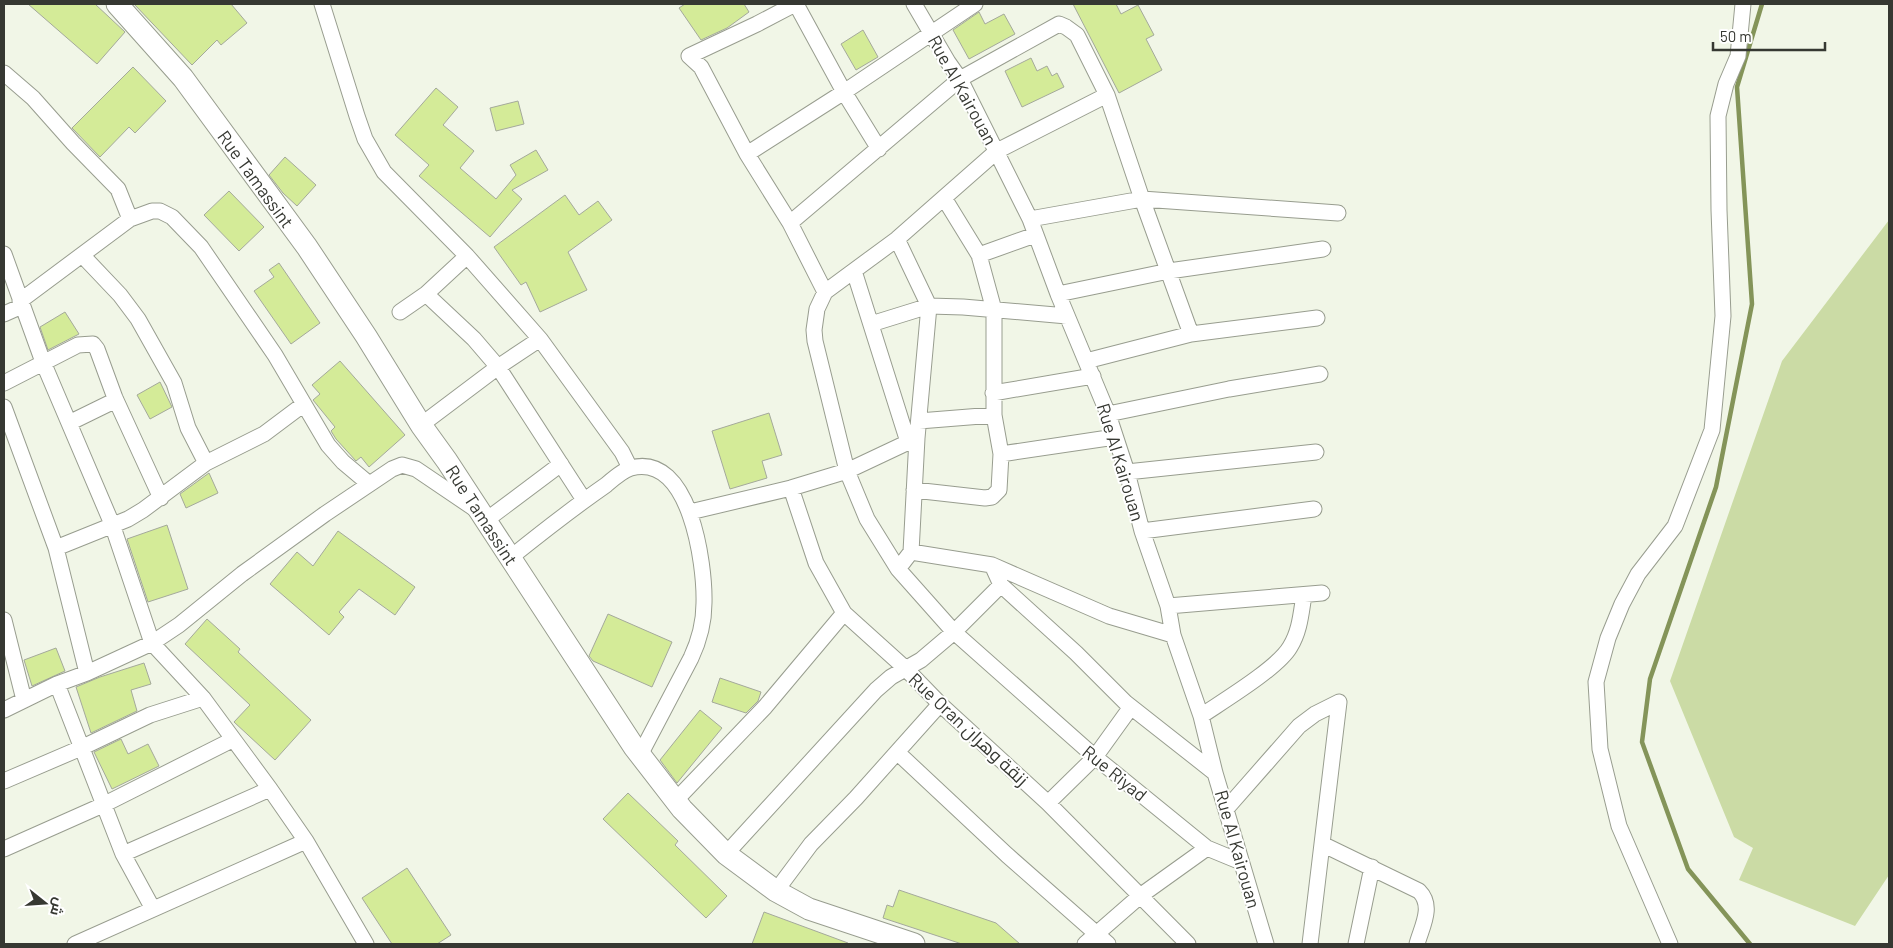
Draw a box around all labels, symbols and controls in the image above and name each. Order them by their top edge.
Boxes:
scale bar [1713,20,1826,52]
text: 50 m [1720,27,1752,45]
street label: Rue Al Kairouan [924,31,1002,149]
street label: Rue Tamassint [213,126,299,232]
street label: Rue Al Kairouan [1093,400,1149,524]
street label: Rue Tamassint [441,461,523,569]
street label: Rue Oran زنقة وهران [904,668,1033,791]
street label: Rue Riyad [1078,740,1152,806]
street label: Rue Al Kairouan [1211,787,1265,911]
north arrow [20,878,70,928]
text: ش [46,896,69,918]

